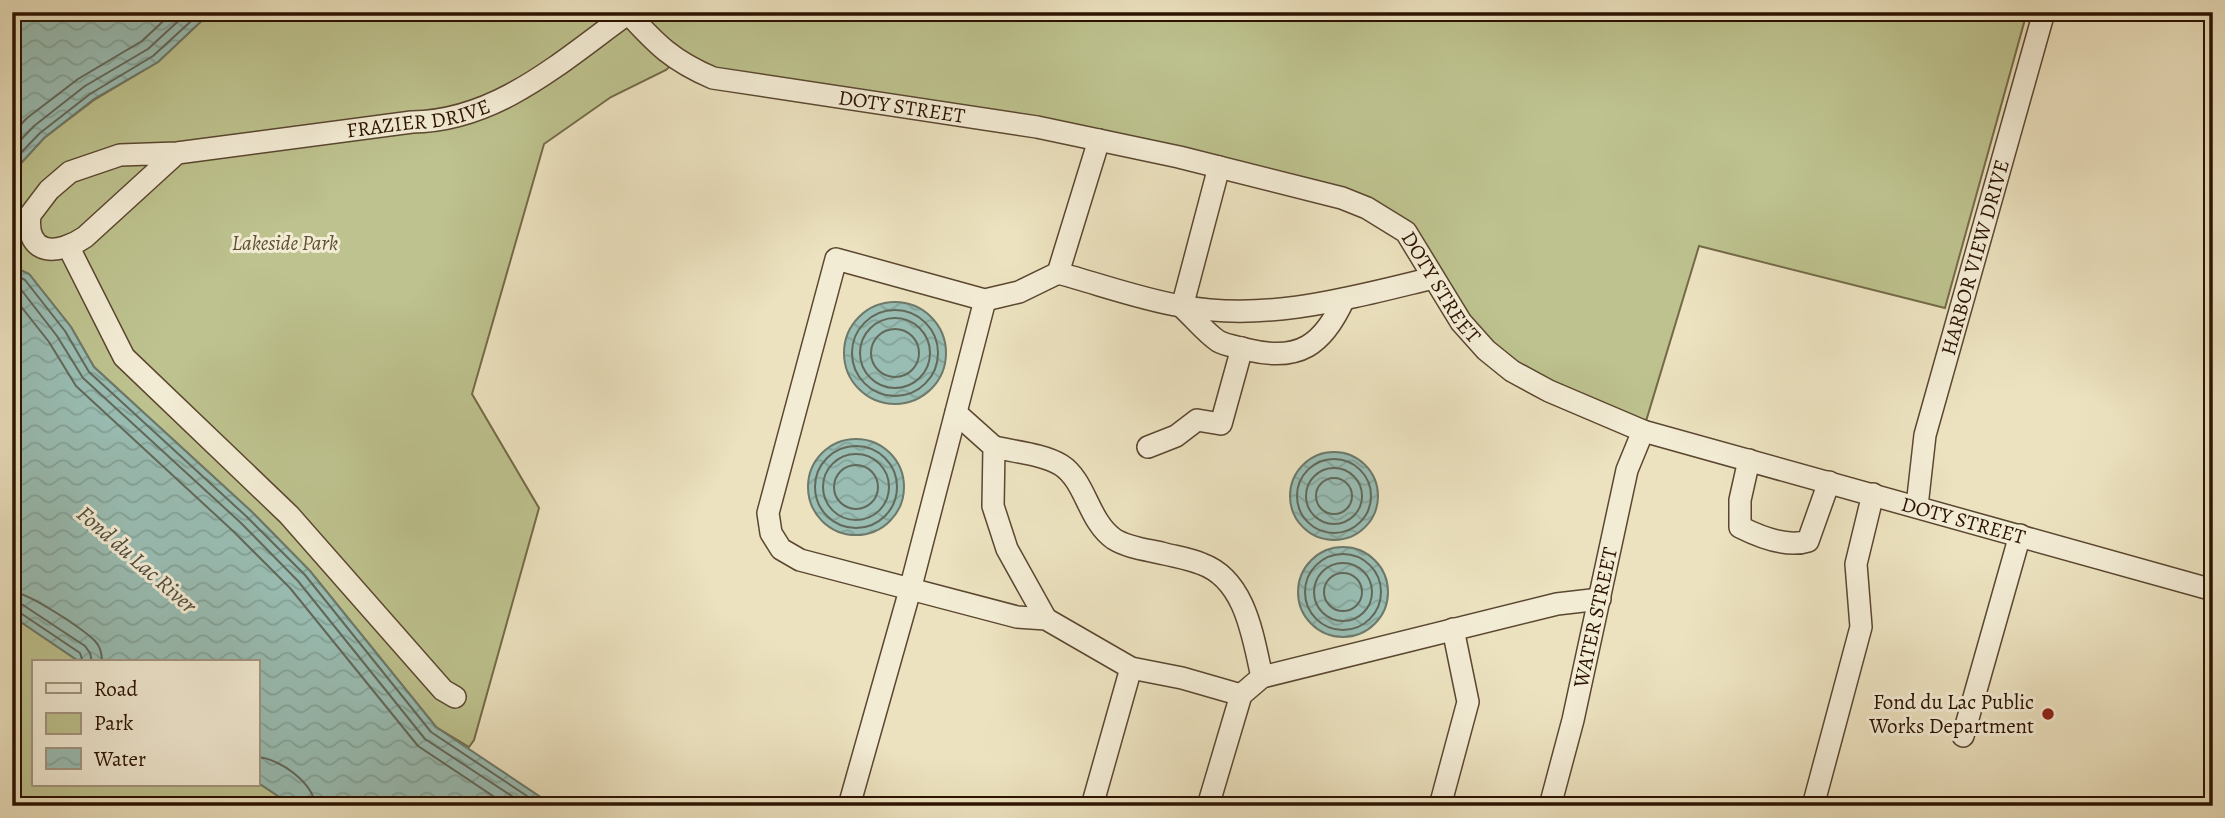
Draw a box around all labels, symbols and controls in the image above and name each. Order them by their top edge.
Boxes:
street label: DOTY STREET [836,83,968,130]
street label: FRAZIER DRIVE [345,92,494,145]
street label: HARBOR VIEW DRIVE [1934,156,2016,358]
street label: DOTY STREET [1395,226,1488,349]
park label: Lakeside Park [232,229,338,257]
street label: DOTY STREET [1898,490,2029,551]
water label: Fond du Lac River [70,499,204,621]
street label: WATER STREET [1566,544,1624,691]
legend [32,660,259,786]
text: Road [94,675,138,703]
place label: Fond du Lac Public Works Department [1868,688,2034,740]
marker: Fond du Lac Public Works Department [2040,706,2056,722]
text: Park [94,709,134,737]
text: Water [93,745,146,773]

